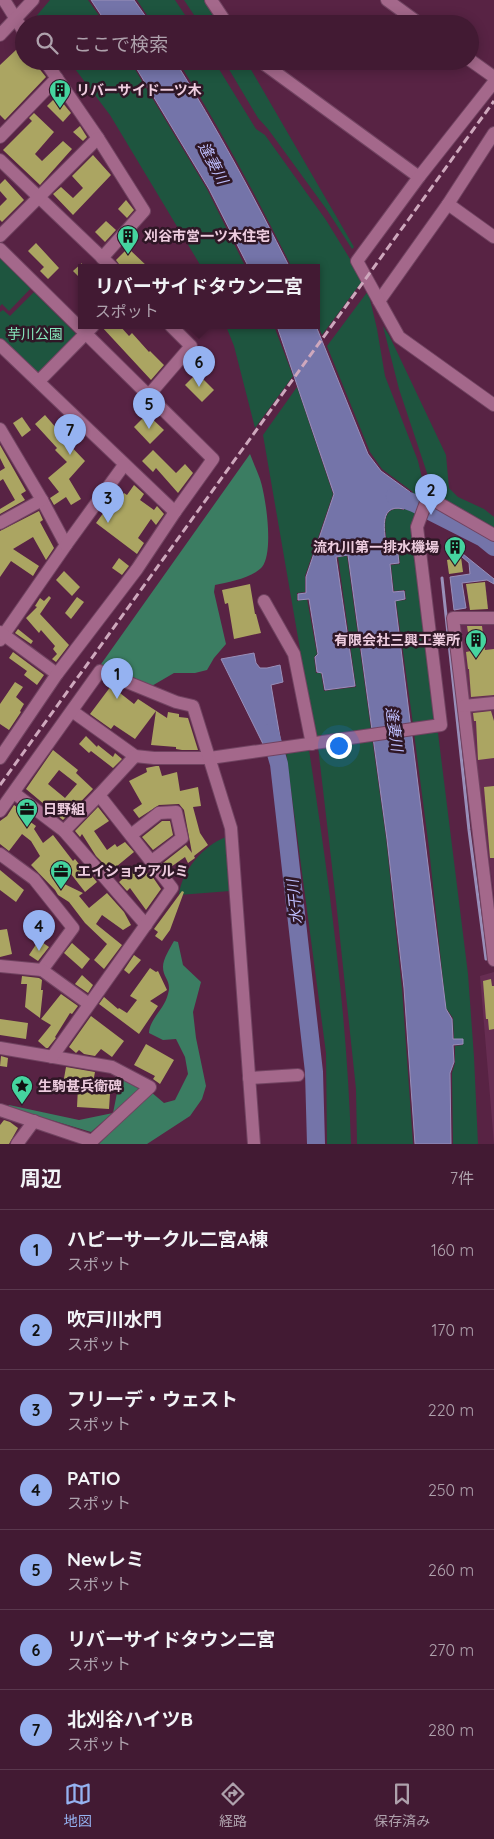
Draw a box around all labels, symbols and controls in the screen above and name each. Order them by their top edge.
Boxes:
search box [15,15,479,70]
icon: search [33,29,61,57]
text: ここで検索 [73,32,168,56]
building icon: リバーサイド一ツ木 [48,78,72,109]
place label: リバーサイド一ツ木 [76,81,202,99]
water label: 逢妻川 [194,138,233,189]
building icon: 刈谷市営一ツ木住宅 [116,224,140,255]
place label: 刈谷市営一ツ木住宅 [144,227,270,245]
popup [78,264,320,329]
text: リバーサイドタウン二宮 [95,274,303,298]
text: スポット [95,301,159,321]
park label: 芋川公園 [7,325,63,343]
pin: 6 [183,346,215,387]
pin: 5 [133,388,165,429]
pin: 7 [54,414,86,455]
pin: 2 [415,474,447,515]
pin: 3 [92,482,124,523]
building icon: 流れ川第一排水機場 [443,535,467,566]
place label: 流れ川第一排水機場 [313,538,439,556]
building icon: 有限会社三興工業所 [464,628,488,659]
place label: 有限会社三興工業所 [334,631,460,649]
pin: 1 [101,658,133,699]
water label: 逢妻川 [382,705,407,755]
your location [326,733,352,759]
office icon: 日野組 [15,797,39,828]
place label: 日野組 [43,800,85,818]
office icon: エイショウアルミ [49,859,73,890]
place label: エイショウアルミ [77,862,189,880]
water label: 水干川 [282,877,306,925]
pin: 4 [23,910,55,951]
place icon: 生駒甚兵衛碑 [10,1074,34,1105]
place label: 生駒甚兵衛碑 [38,1077,122,1095]
text: 周辺 [20,1165,62,1191]
text: 7件 [450,1168,474,1188]
text: ハピーサークル二宮A棟 [67,1227,268,1251]
text: 1 [33,1240,39,1260]
text: 160 m [431,1240,474,1260]
text: スポット [67,1254,131,1274]
text: 吹戸川水門 [67,1307,162,1331]
text: 2 [31,1320,41,1340]
text: 170 m [431,1320,474,1340]
text: スポット [67,1334,131,1354]
text: フリーデ・ウェスト [67,1387,238,1411]
text: 3 [32,1400,40,1420]
text: 220 m [428,1400,474,1420]
text: スポット [67,1414,131,1434]
text: PATIO [67,1466,120,1490]
text: 4 [31,1480,41,1500]
text: 250 m [428,1480,474,1500]
text: スポット [67,1493,131,1513]
text: Newレミ [67,1547,145,1571]
text: 5 [31,1560,41,1580]
text: 260 m [428,1560,474,1580]
text: スポット [67,1574,131,1594]
text: リバーサイドタウン二宮 [67,1627,276,1651]
text: 6 [32,1640,40,1660]
text: 270 m [429,1640,474,1660]
text: スポット [67,1654,131,1674]
text: 北刈谷ハイツB [67,1707,193,1731]
text: 7 [32,1720,40,1740]
text: 280 m [428,1720,474,1740]
text: スポット [67,1734,131,1754]
tab: 地図 [64,1780,92,1830]
tab: 経路 [219,1780,247,1830]
tab: 保存済み [374,1780,430,1830]

